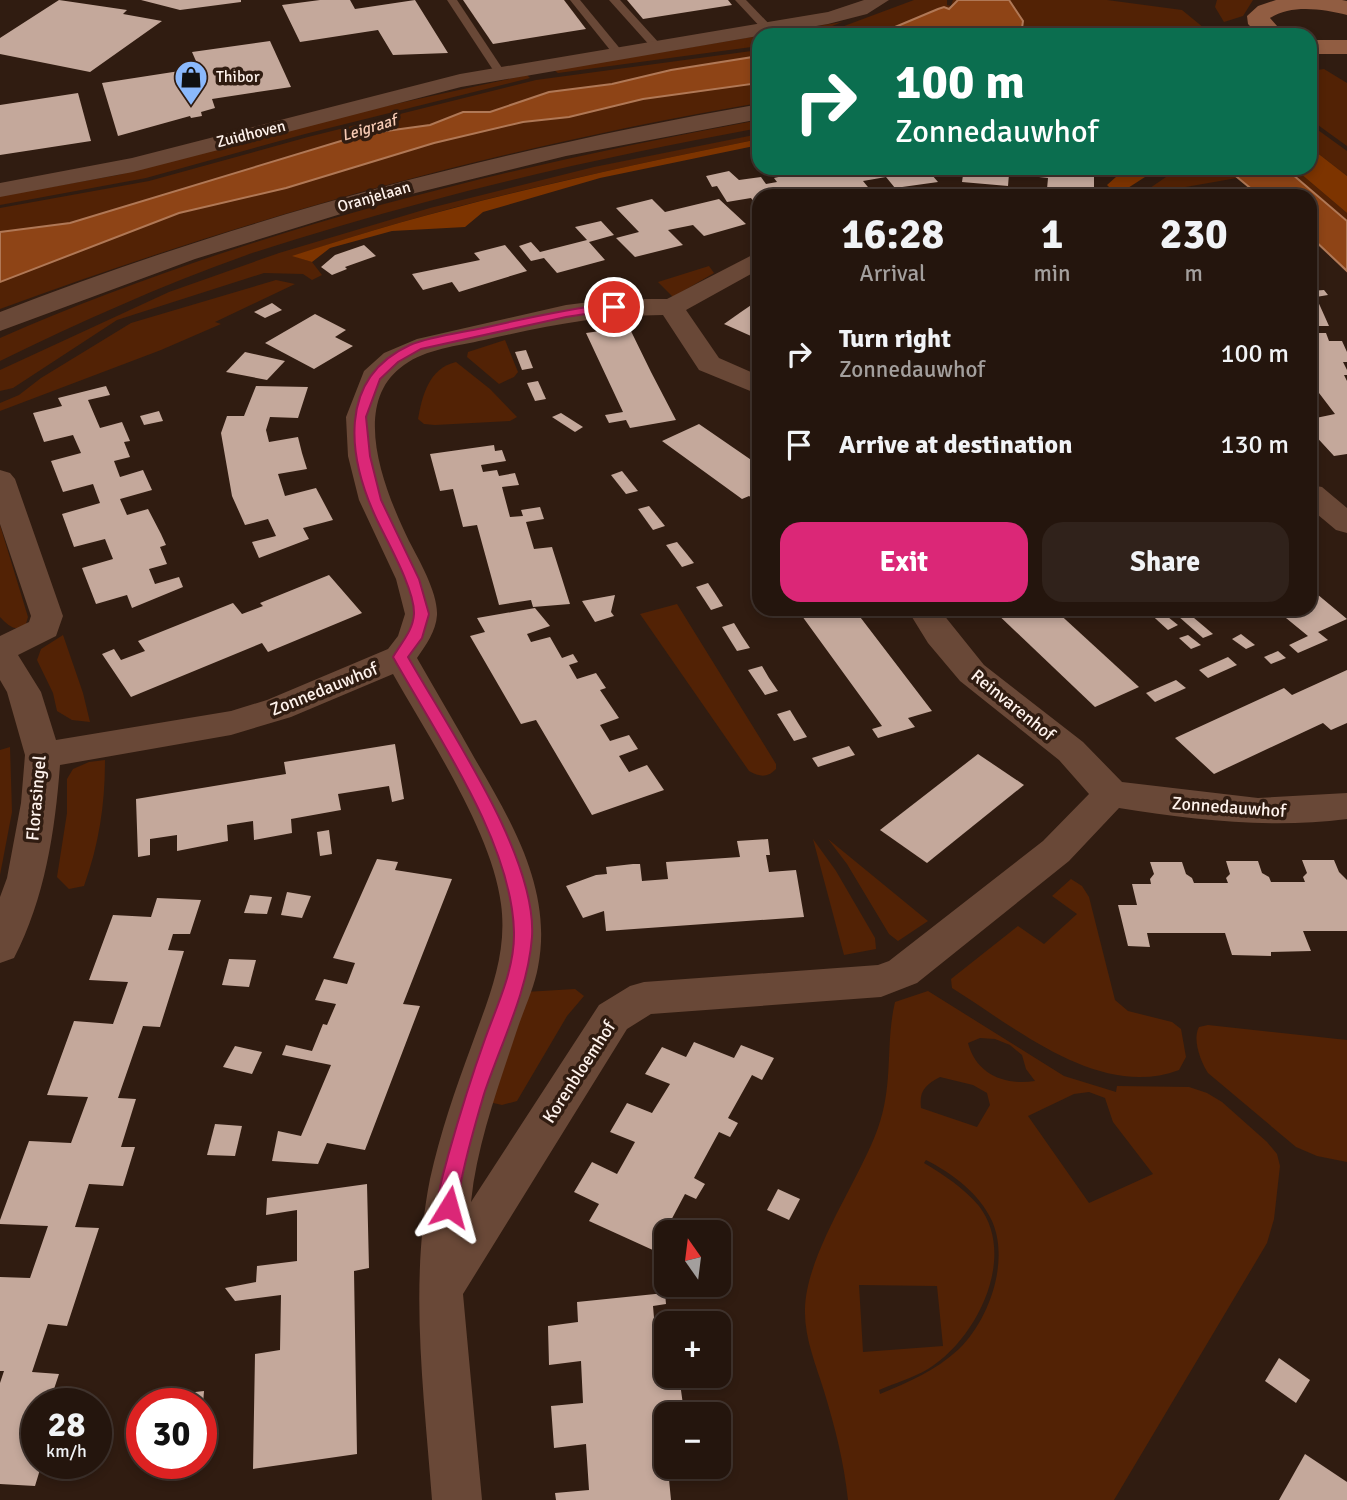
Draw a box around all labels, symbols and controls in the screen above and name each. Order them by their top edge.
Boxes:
text: 100 m [895,52,1025,112]
icon: right [780,56,871,147]
shop icon: Thibor [172,58,210,107]
place label: Thibor [216,67,260,87]
water label: Leigraaf [339,109,402,146]
text: Zonnedauwhof [895,112,1098,151]
street label: Zuidhoven [214,116,288,152]
street label: Oranjelaan [335,177,413,217]
text: 16:28 [841,209,944,260]
text: 1 [1041,209,1063,260]
text: 230 [1160,209,1228,260]
text: Arrival [860,259,926,288]
text: min [1033,259,1071,288]
text: m [1185,259,1203,288]
pin [584,277,644,337]
icon: arrive [595,288,633,326]
text: Turn right [839,323,951,355]
icon: right [780,335,818,373]
text: 100 m [1220,338,1289,370]
text: Zonnedauwhof [839,355,985,384]
icon: arrive [780,426,818,464]
text: Arrive at destination [839,429,1072,461]
text: 130 m [1220,429,1289,461]
button: Exit [780,522,1028,602]
button: Share [1042,522,1289,602]
street label: Zonnedauwhof [267,657,382,721]
street label: Reinvarenhof [967,665,1060,746]
street label: Florasingel [21,754,51,842]
street label: Zonnedauwhof [1171,792,1288,822]
street label: Korenbloemhof [538,1016,621,1127]
position arrow [412,1170,486,1244]
north arrow [654,1220,732,1297]
map controls [654,1220,731,1479]
button: + [654,1311,731,1388]
speed limit sign: 30 [126,1388,217,1479]
button: − [654,1402,731,1479]
text: 28 [48,1403,85,1446]
text: km/h [46,1440,87,1462]

